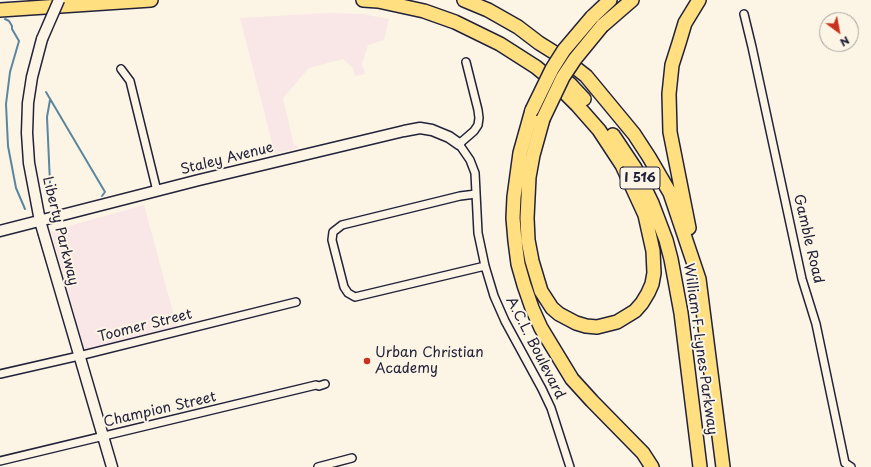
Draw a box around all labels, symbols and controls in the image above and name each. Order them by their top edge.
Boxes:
north arrow [819,12,859,52]
text: N [837,32,853,51]
street label: Staley Avenue [179,139,275,179]
road number: I 516 [620,167,660,189]
street label: Liberty Parkway [38,175,82,287]
street label: Gamble Road [790,193,826,285]
street label: William F. Lynes Parkway [680,262,720,436]
street label: A.C.L. Boulevard [502,294,568,402]
street label: Toomer Street [96,306,194,346]
place label: Urban Christian Academy [375,345,484,378]
marker: Urban Christian Academy [362,356,372,366]
street label: Champion Street [102,389,218,431]

